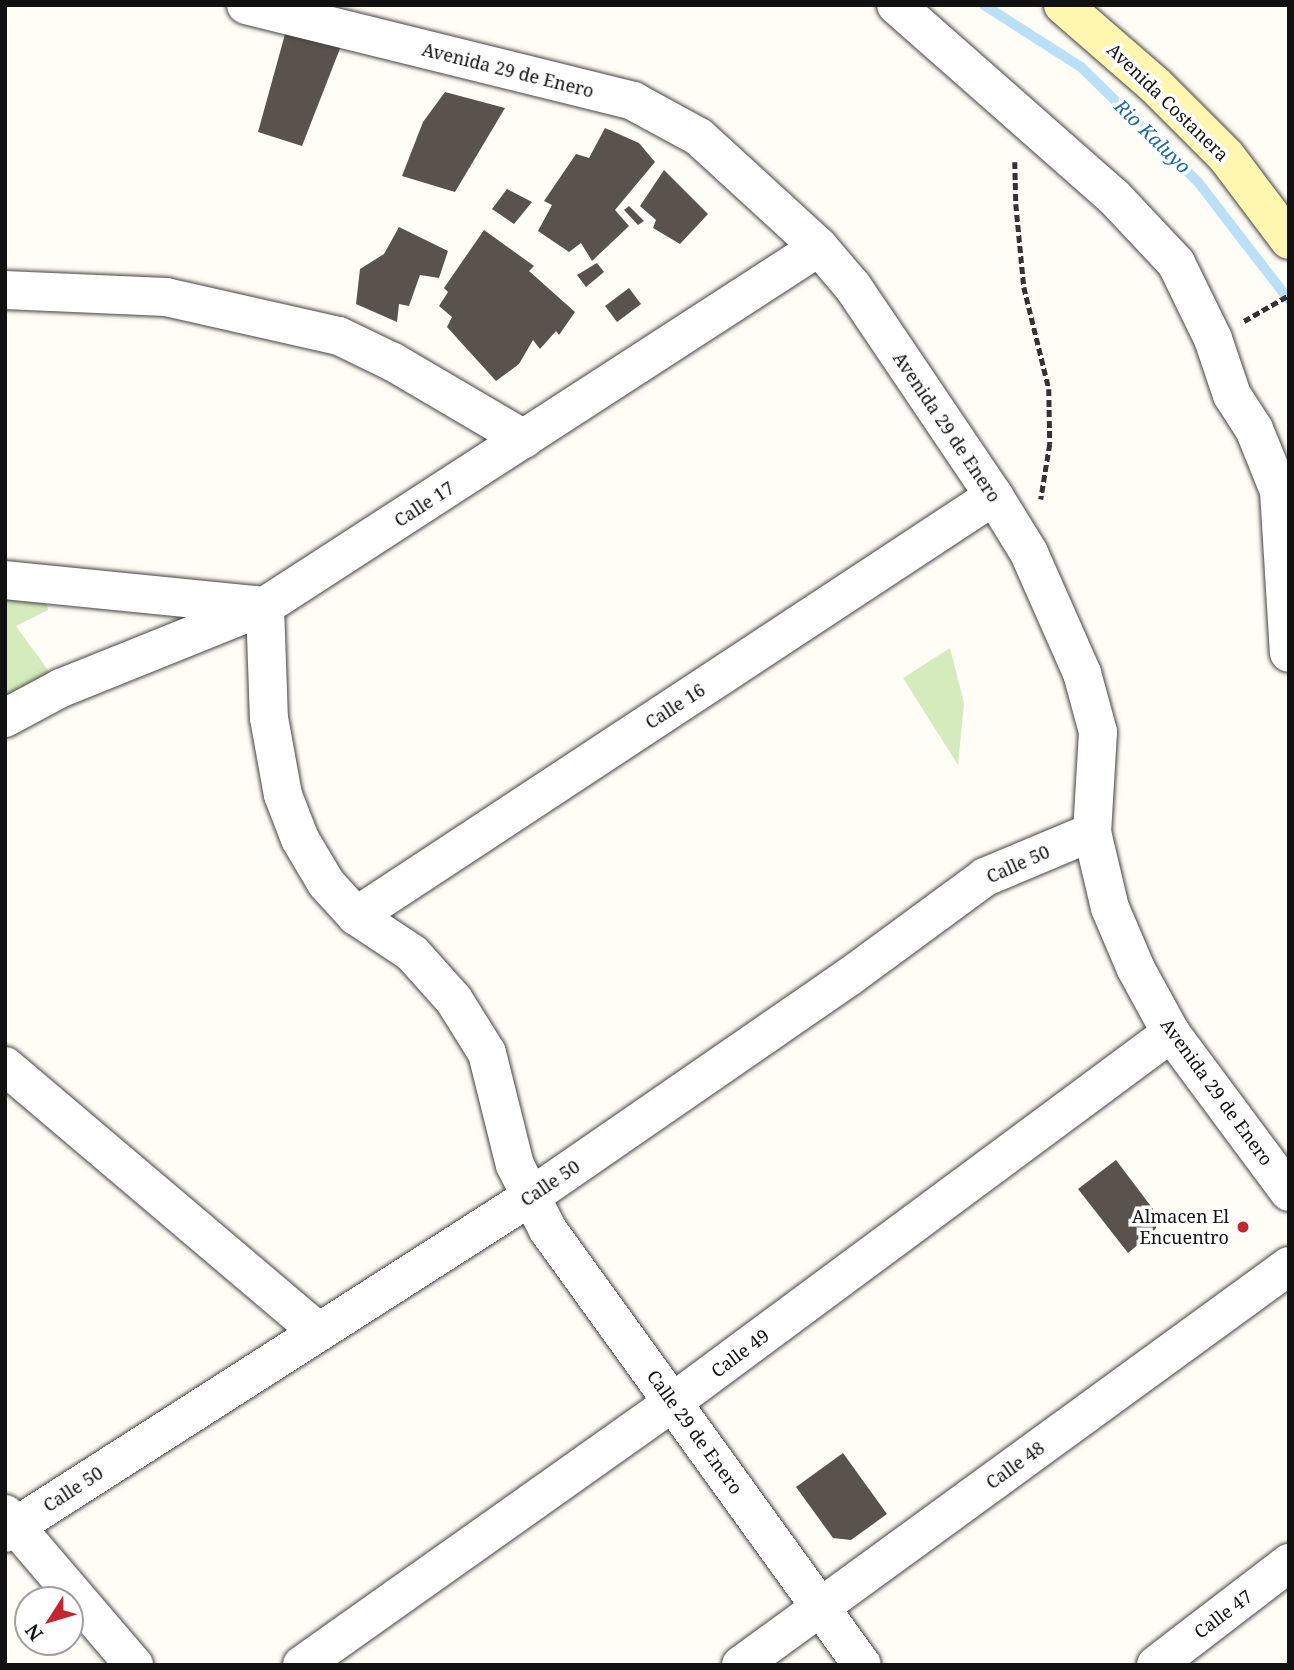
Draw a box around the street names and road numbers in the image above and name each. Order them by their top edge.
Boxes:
street label: Avenida 29 de Enero [420,38,596,102]
street label: Avenida Costanera [1103,39,1233,165]
street label: Avenida 29 de Enero [889,348,1005,506]
street label: Calle 17 [390,477,458,531]
street label: Calle 16 [641,679,709,733]
street label: Calle 50 [983,841,1053,887]
street label: Avenida 29 de Enero [1156,1014,1278,1170]
street label: Calle 50 [516,1155,584,1211]
street label: Calle 49 [707,1324,773,1382]
street label: Calle 29 de Enero [643,1366,747,1498]
street label: Calle 48 [982,1437,1048,1493]
street label: Calle 50 [39,1462,107,1516]
street label: Calle 47 [1190,1585,1256,1643]

